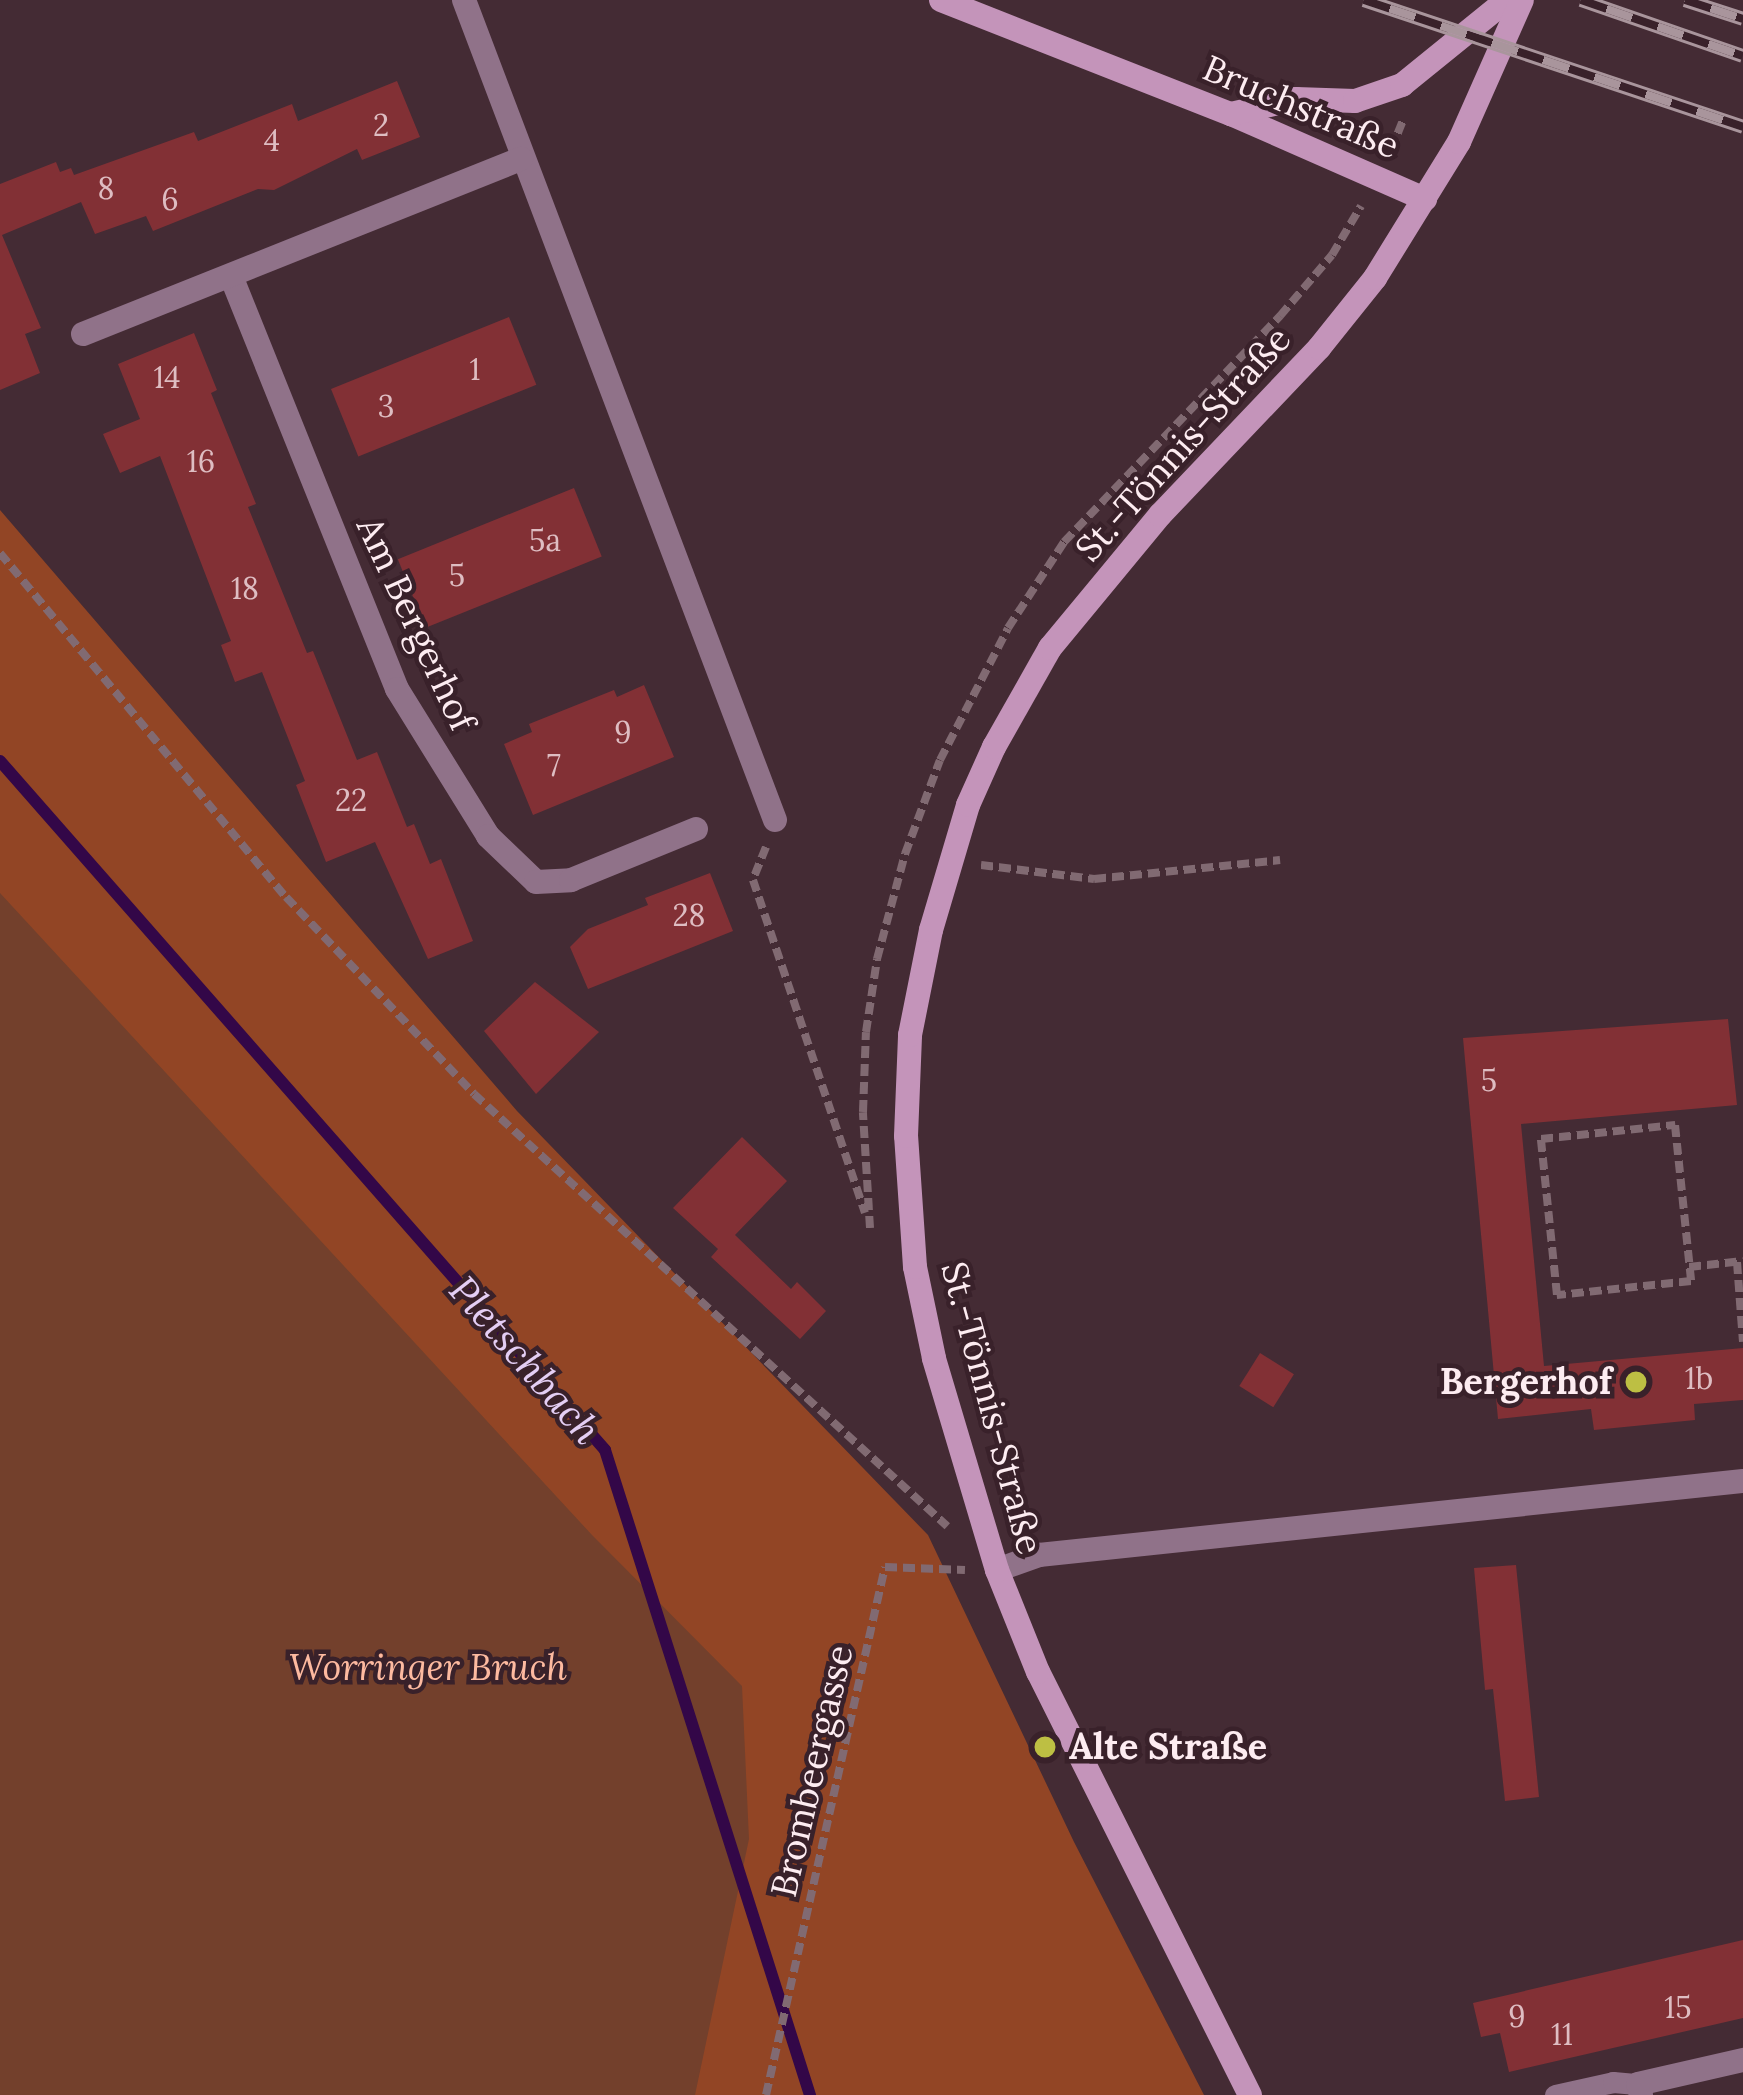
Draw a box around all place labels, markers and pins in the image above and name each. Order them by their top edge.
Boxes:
place label: Bergerhof [1440,1360,1612,1404]
marker: Bergerhof [1623,1369,1649,1395]
place label: Alte Straße [1069,1725,1267,1769]
marker: Alte Straße [1032,1734,1058,1760]

